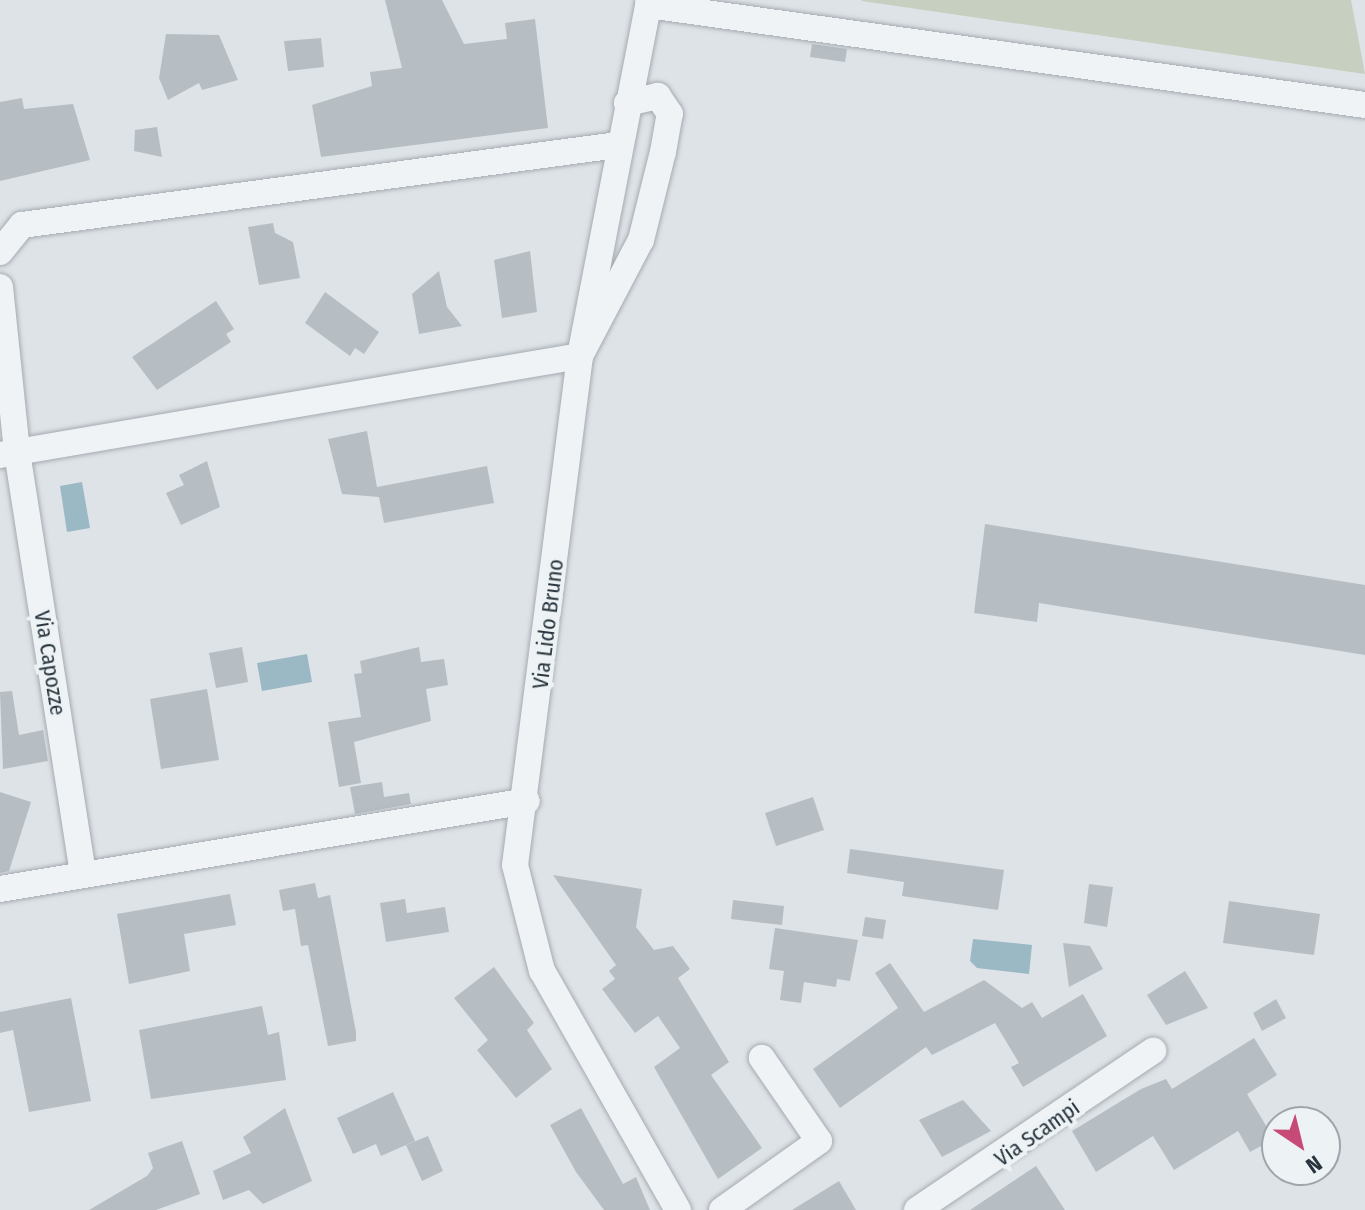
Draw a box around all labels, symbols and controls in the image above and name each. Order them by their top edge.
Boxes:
street label: Via Lido Bruno [527,557,569,691]
street label: Via Capozze [29,609,71,717]
street label: Via Scampi [989,1094,1085,1172]
north arrow [1261,1106,1341,1186]
text: N [1301,1150,1327,1179]

